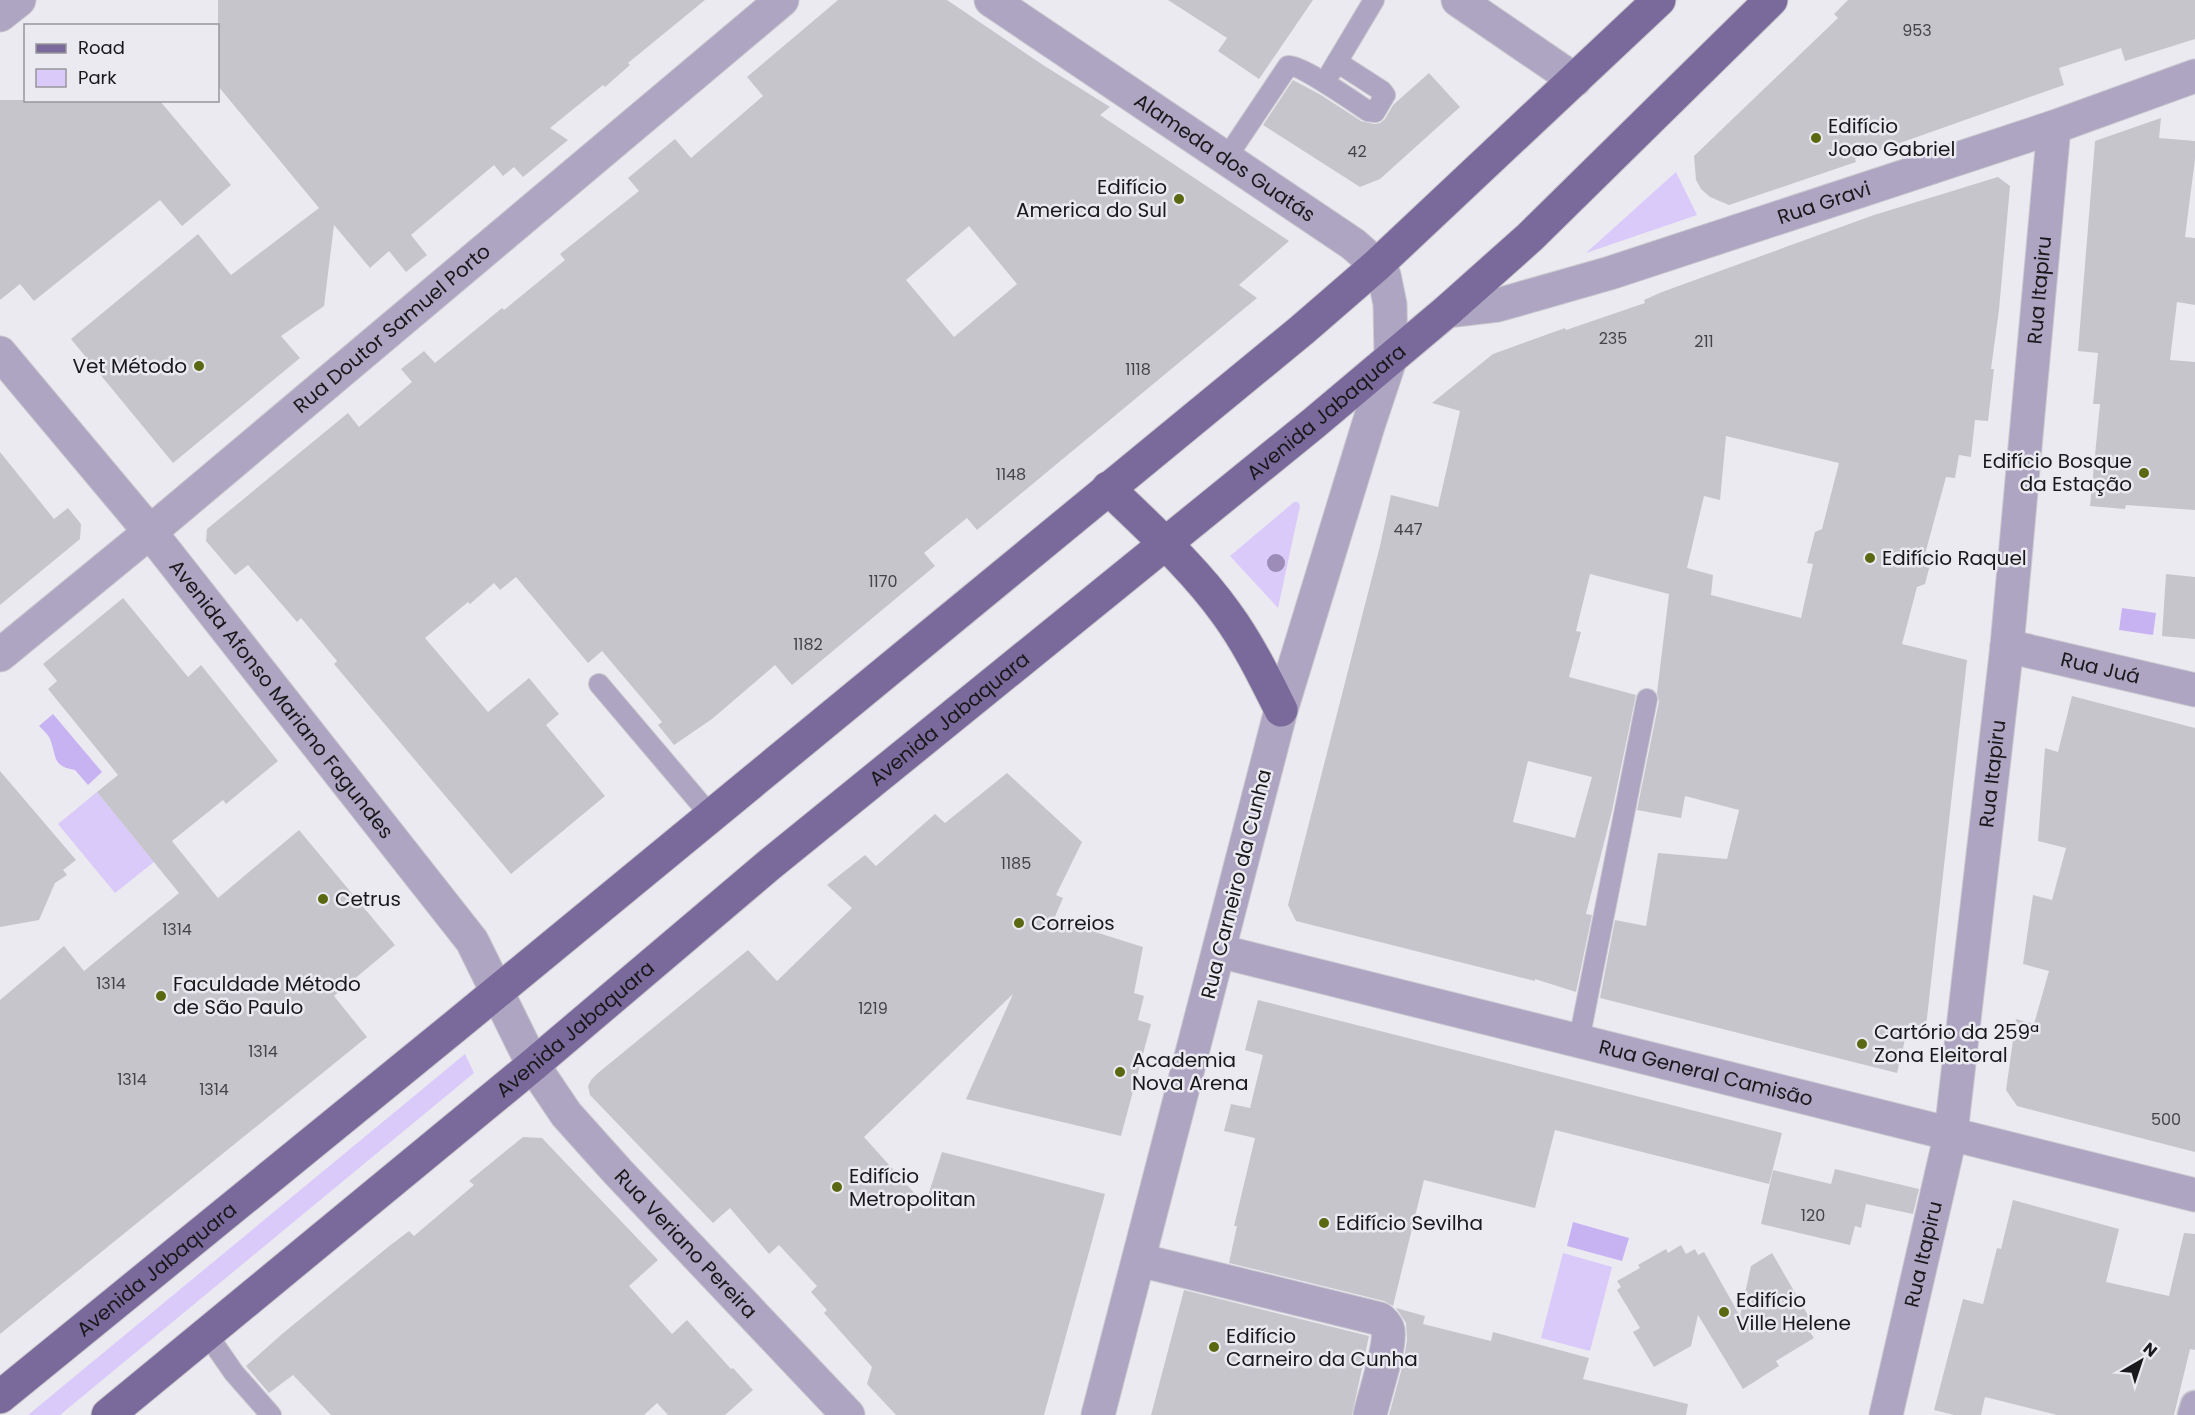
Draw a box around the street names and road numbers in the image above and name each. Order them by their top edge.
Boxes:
street label: Alameda dos Guatás [1129,87,1321,229]
street label: Rua Gravi [1774,174,1874,231]
street label: Rua Itapiru [2020,235,2058,345]
street label: Rua Doutor Samuel Porto [287,237,496,420]
street label: Avenida Jabaquara [1240,338,1412,486]
street label: Avenida Afonso Mariano Fagundes [163,553,400,844]
street label: Avenida Jabaquara [863,645,1035,792]
street label: Rua Juá [2058,645,2143,691]
street label: Rua Itapiru [1972,718,2012,829]
street label: Rua Carneiro da Cunha [1194,766,1278,1002]
street label: Avenida Jabaquara [490,954,660,1104]
street label: Rua General Camisão [1596,1033,1816,1113]
street label: Rua Veriano Pereira [608,1163,764,1325]
street label: Avenida Jabaquara [70,1196,243,1343]
street label: Rua Itapiru [1897,1198,1949,1310]

